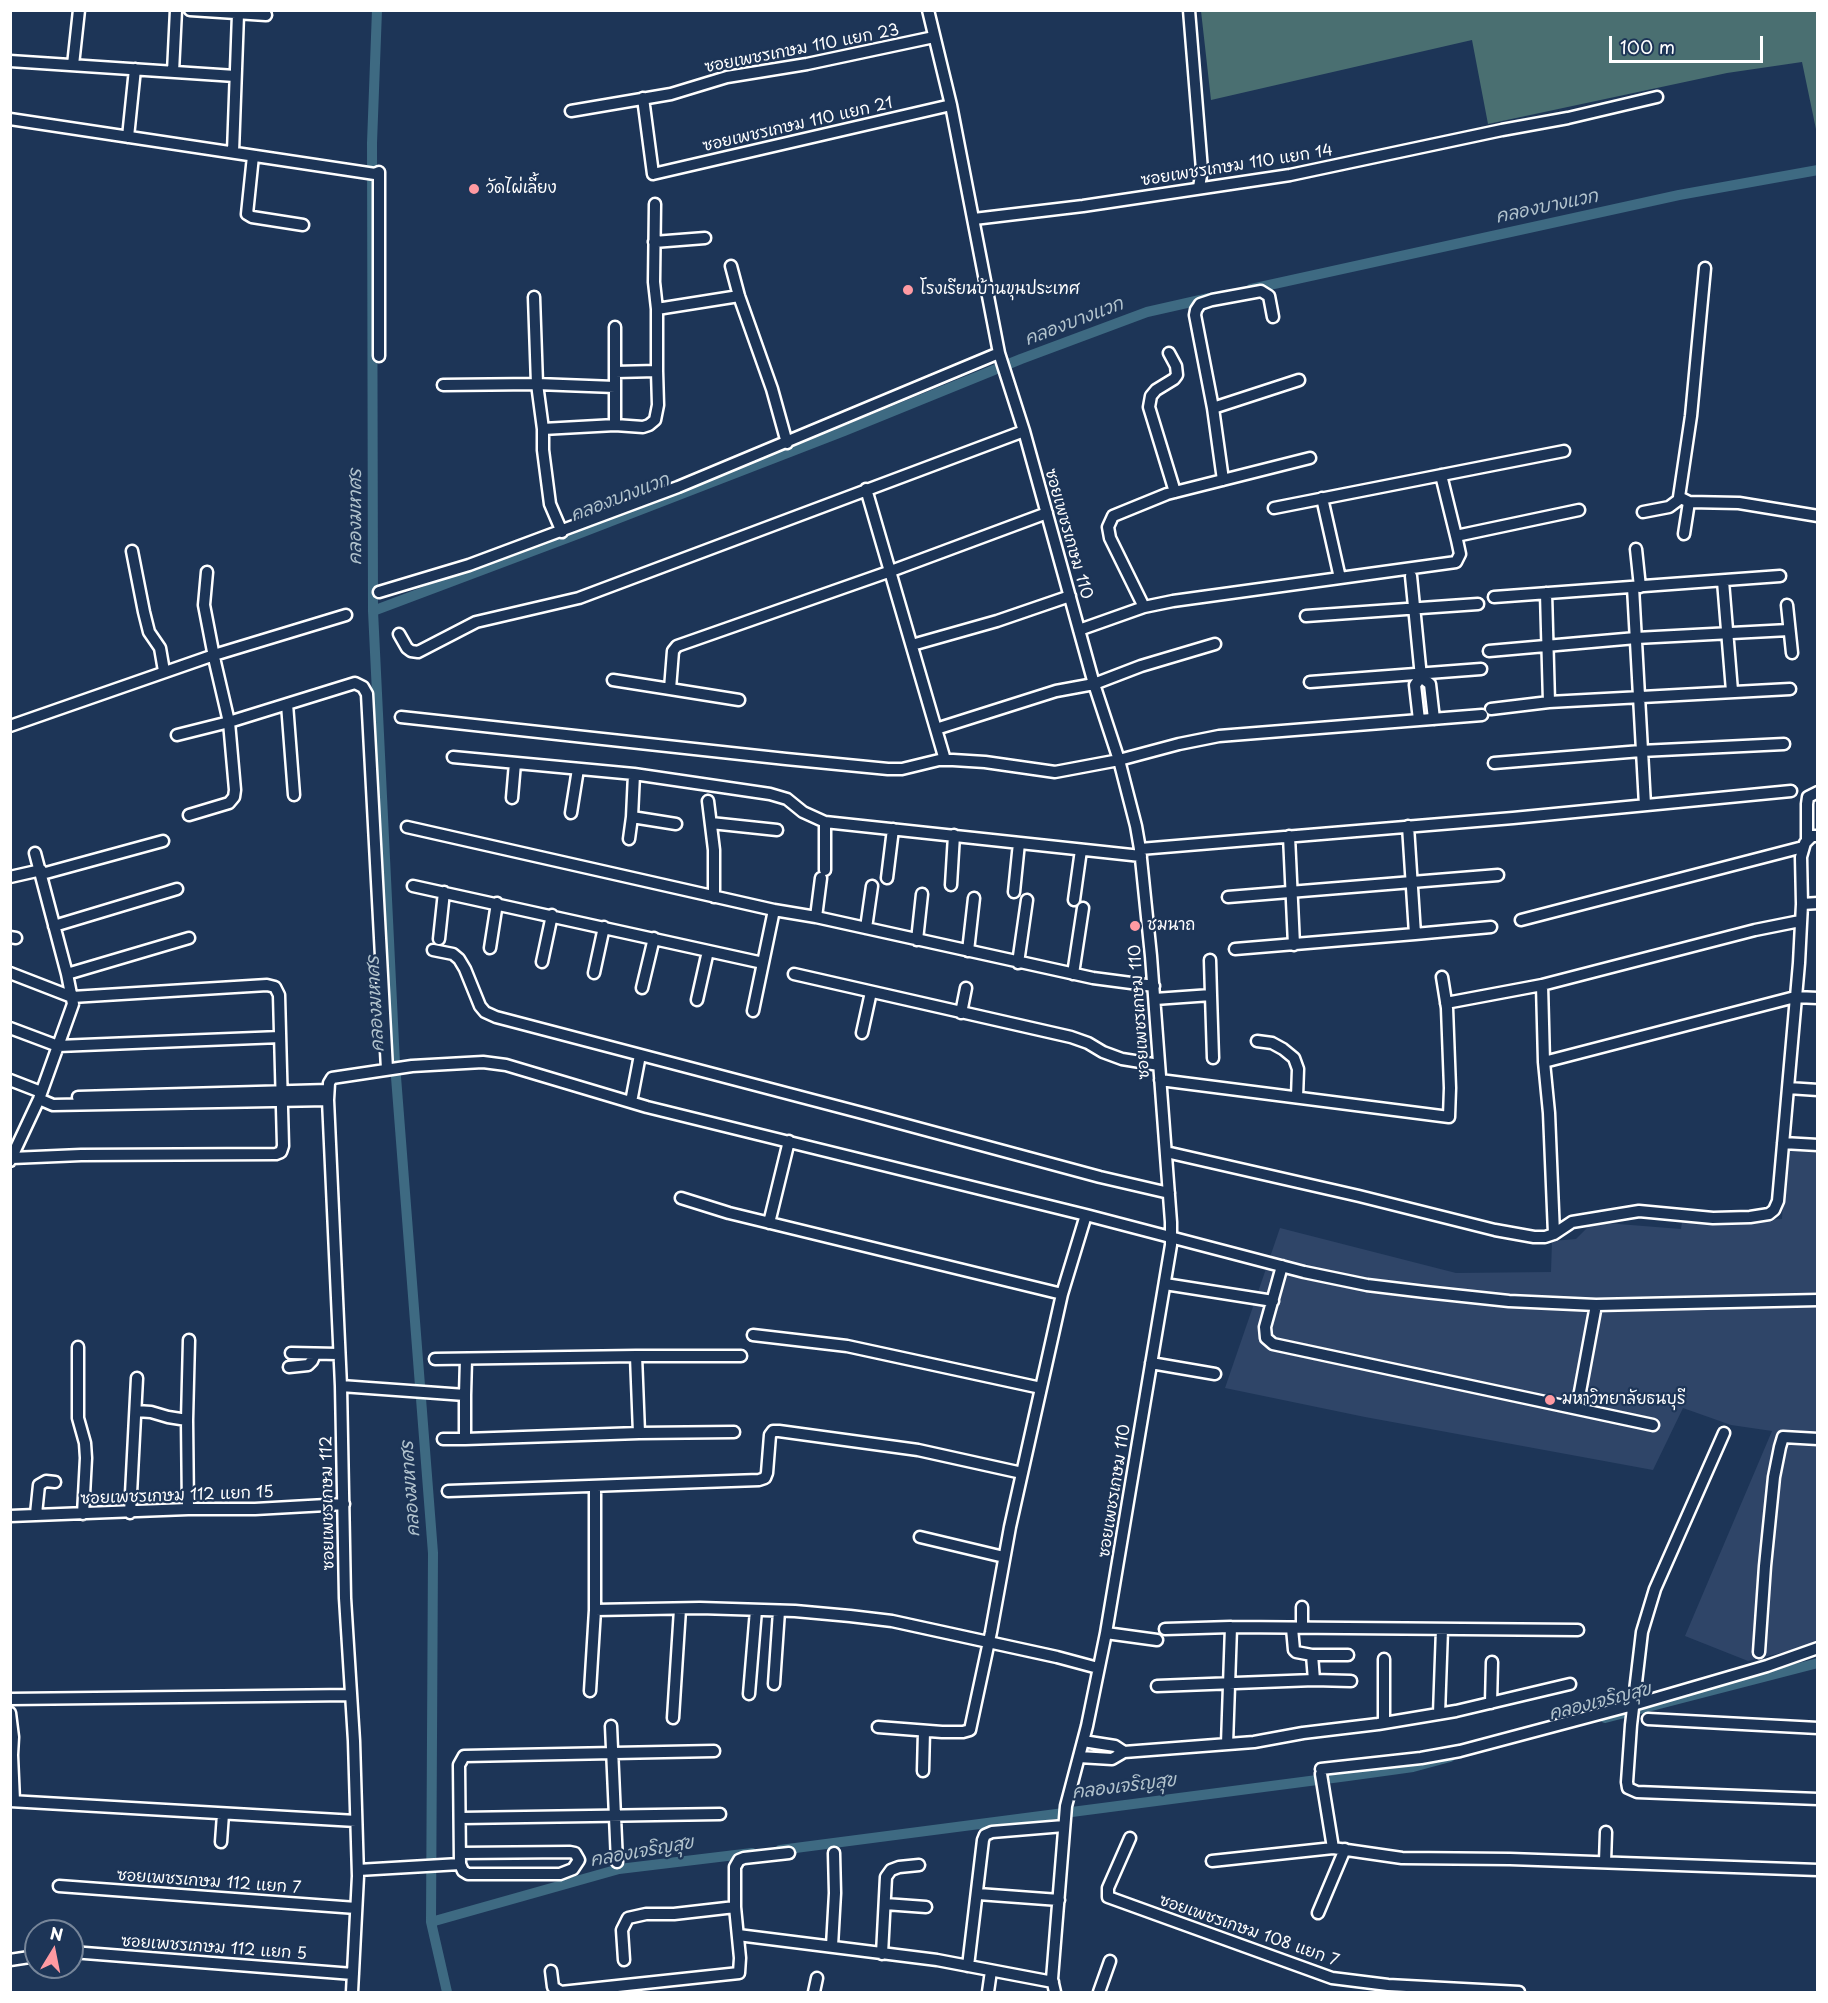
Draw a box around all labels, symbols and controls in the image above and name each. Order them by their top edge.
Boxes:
street label: ซอยเพชรเกษม 110 แยก 23 [703,21,901,77]
scale bar [1612,24,1766,62]
text: 100 m [1620,33,1675,60]
street label: ซอยเพชรเกษม 110 แยก 21 [701,94,895,156]
street label: ซอยเพชรเกษม 110 แยก 14 [1140,141,1334,191]
place label: วัดไผ่เลี้ยง [486,179,557,199]
marker: วัดไผ่เลี้ยง [467,182,481,196]
water label: คลองบางแวก [1494,186,1600,228]
place label: โรงเรียนบ้านขุนประเทศ [920,280,1079,300]
marker: โรงเรียนบ้านขุนประเทศ [901,283,915,297]
water label: คลองบางแวก [1022,293,1126,351]
street label: ซอยเพชรเกษม 110 [1040,467,1096,601]
water label: คลองมหาศร [345,469,367,565]
water label: คลองบางแวก [568,469,672,527]
place label: ชมนาถ [1147,916,1195,936]
marker: ชมนาถ [1128,919,1142,933]
street label: ซอยเพชรเกษม 110 [1126,944,1154,1080]
water label: คลองมหาศร [363,956,389,1052]
place label: มหาวิทยาลัยธนบุรี [1562,1390,1685,1410]
marker: มหาวิทยาลัยธนบุรี [1543,1393,1557,1407]
street label: ซอยเพชรเกษม 110 [1095,1423,1135,1559]
street label: ซอยเพชรเกษม 112 [317,1436,339,1570]
water label: คลองมหาศร [397,1440,425,1538]
street label: ซอยเพชรเกษม 112 แยก 15 [80,1483,274,1509]
water label: คลองเจริญสุข [1547,1679,1653,1725]
water label: คลองเจริญสุข [1071,1770,1177,1804]
water label: คลองเจริญสุข [589,1832,695,1872]
street label: ซอยเพชรเกษม 112 แยก 7 [116,1866,302,1898]
street label: ซอยเพชรเกษม 108 แยก 7 [1156,1891,1342,1971]
north arrow [24,1919,84,1979]
text: N [48,1920,65,1946]
street label: ซอยเพชรเกษม 112 แยก 5 [120,1932,308,1964]

